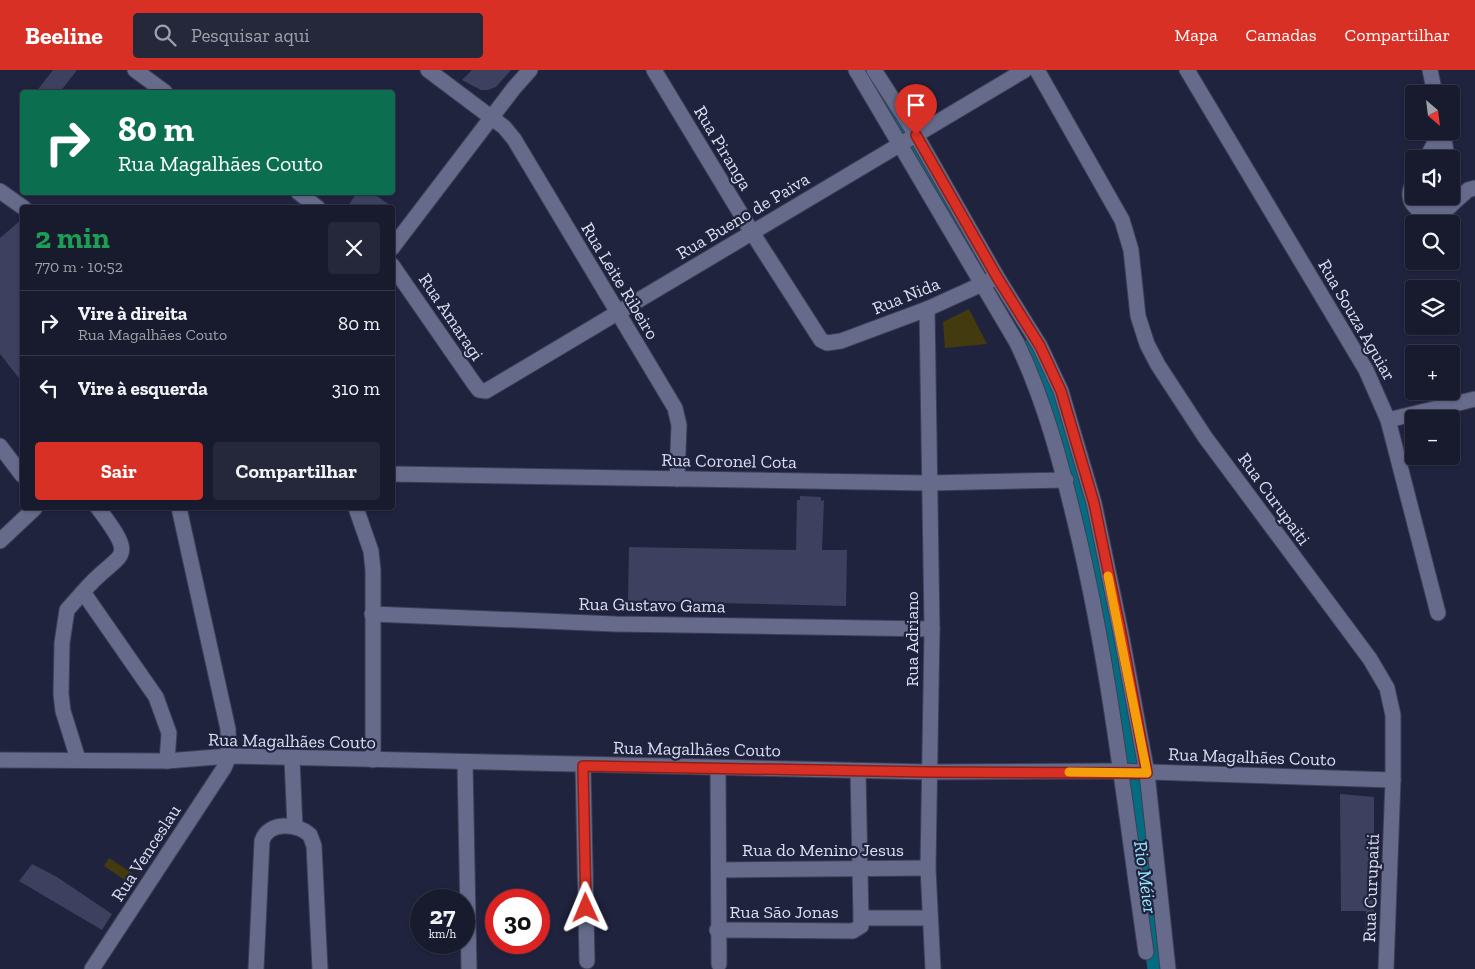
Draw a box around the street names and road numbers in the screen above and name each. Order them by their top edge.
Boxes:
street label: Rua Piranga [689,102,757,194]
street label: Rua Bueno de Paiva [673,168,814,264]
street label: Rua Leite Ribeiro [576,219,664,343]
street label: Rua Souza Aguiar [1313,256,1401,384]
street label: Rua Amaragi [414,269,488,365]
street label: Rua Nida [869,272,943,319]
street label: Rua Coronel Cota [661,449,797,473]
street label: Rua Curupaiti [1233,449,1315,549]
street label: Rua Adriano [901,591,923,687]
street label: Rua Gustavo Gama [578,593,726,617]
street label: Rua Magalhães Couto [208,729,376,753]
street label: Rua Magalhães Couto [613,737,781,761]
street label: Rua Magalhães Couto [1168,743,1336,771]
street label: Rua Venceslau [107,801,185,905]
street label: Rua Curupaiti [1358,833,1384,943]
street label: Rua do Menino Jesus [742,839,904,861]
street label: Rua São Jonas [729,901,839,923]

